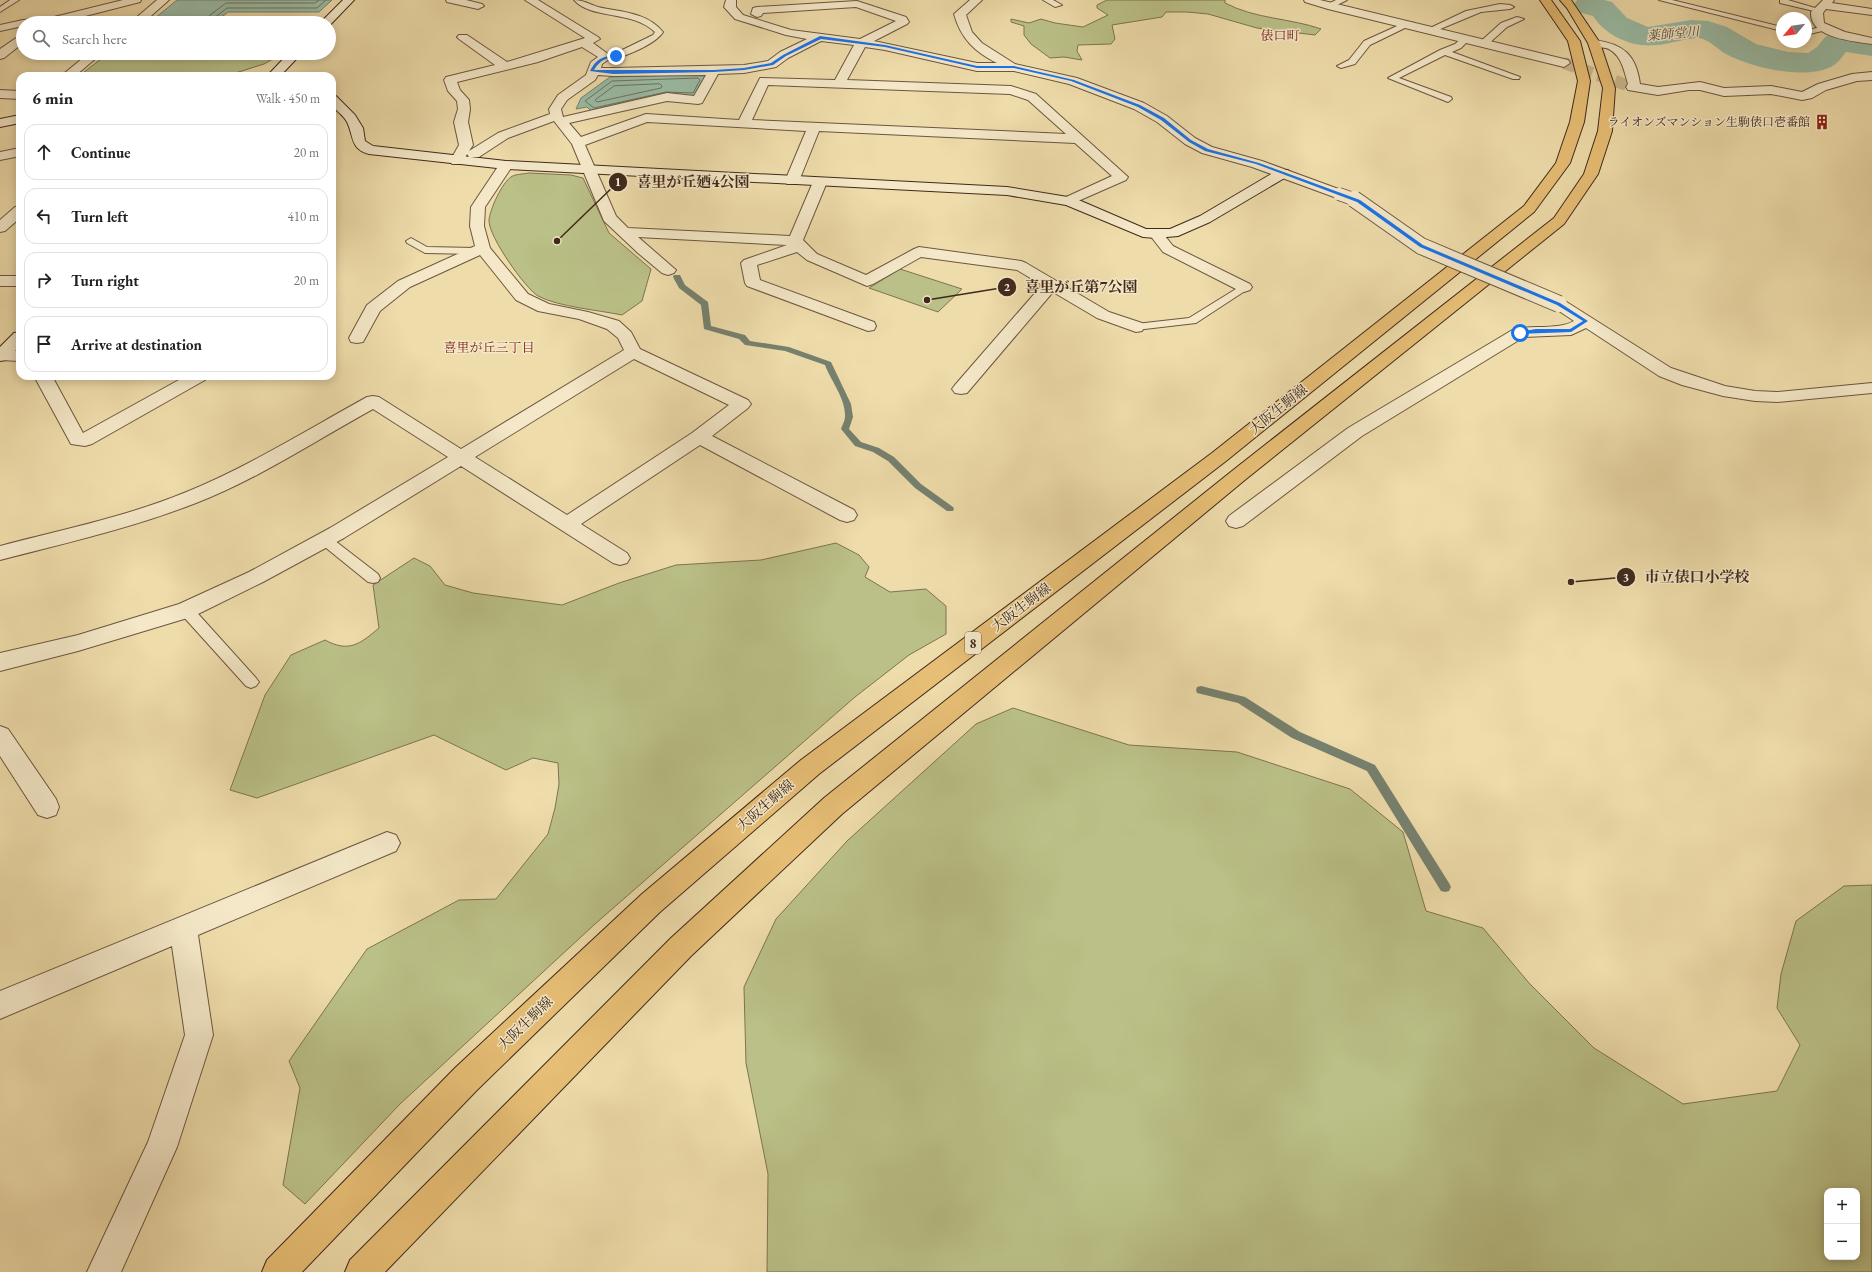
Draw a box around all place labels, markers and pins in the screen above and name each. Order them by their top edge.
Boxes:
building icon: ライオンズマンション生駒俵口壱番館 [1813,113,1831,131]
place label: ライオンズマンション生駒俵口壱番館 [1608,114,1810,130]
callout: 喜里が丘廼4公園 [608,169,757,196]
callout: 喜里が丘第7公園 [997,273,1145,300]
callout: 市立俵口小学校 [1616,563,1757,590]

